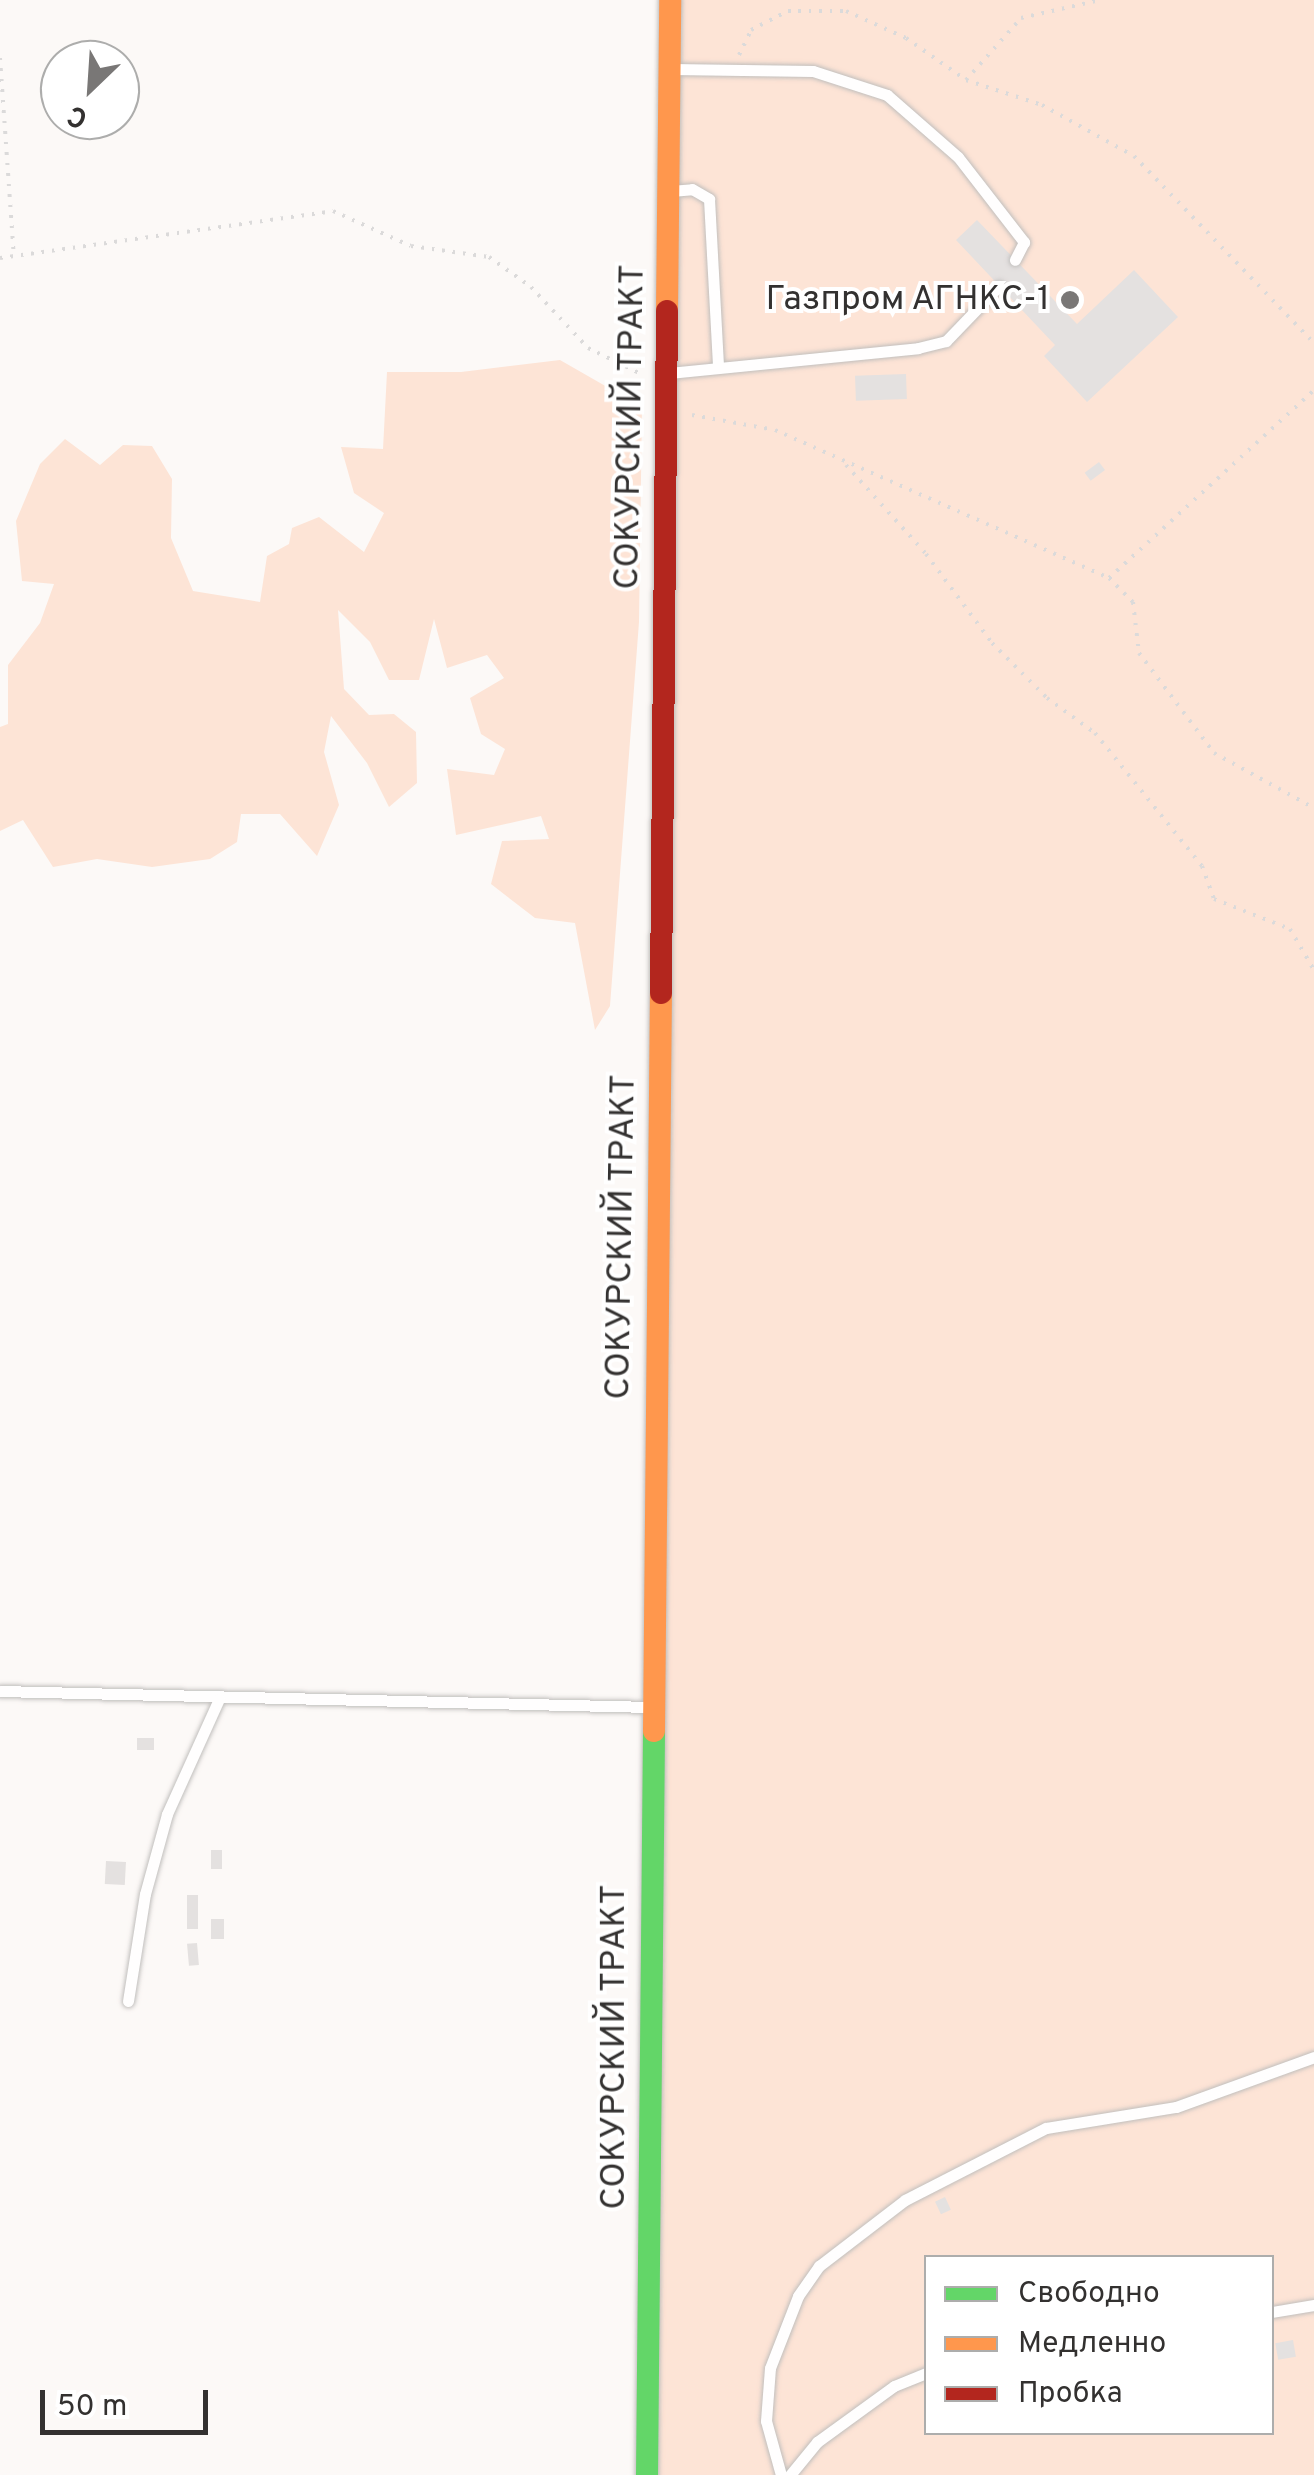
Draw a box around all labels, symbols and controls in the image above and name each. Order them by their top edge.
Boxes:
north arrow [40,40,140,140]
text: С [62,95,94,135]
street label: СОКУРСКИЙ ТРАКТ [607,263,655,591]
place label: Газпром АГНКС-1 [764,279,1050,321]
marker: Газпром АГНКС-1 [1059,289,1081,311]
street label: СОКУРСКИЙ ТРАКТ [598,1073,646,1401]
street label: СОКУРСКИЙ ТРАКТ [594,1884,636,2210]
legend [924,2255,1274,2435]
text: Свободно [1018,2276,1160,2313]
text: Медленно [1018,2326,1166,2363]
scale bar [45,2370,212,2432]
text: Пробка [1018,2376,1123,2413]
text: 50 m [57,2389,127,2426]

